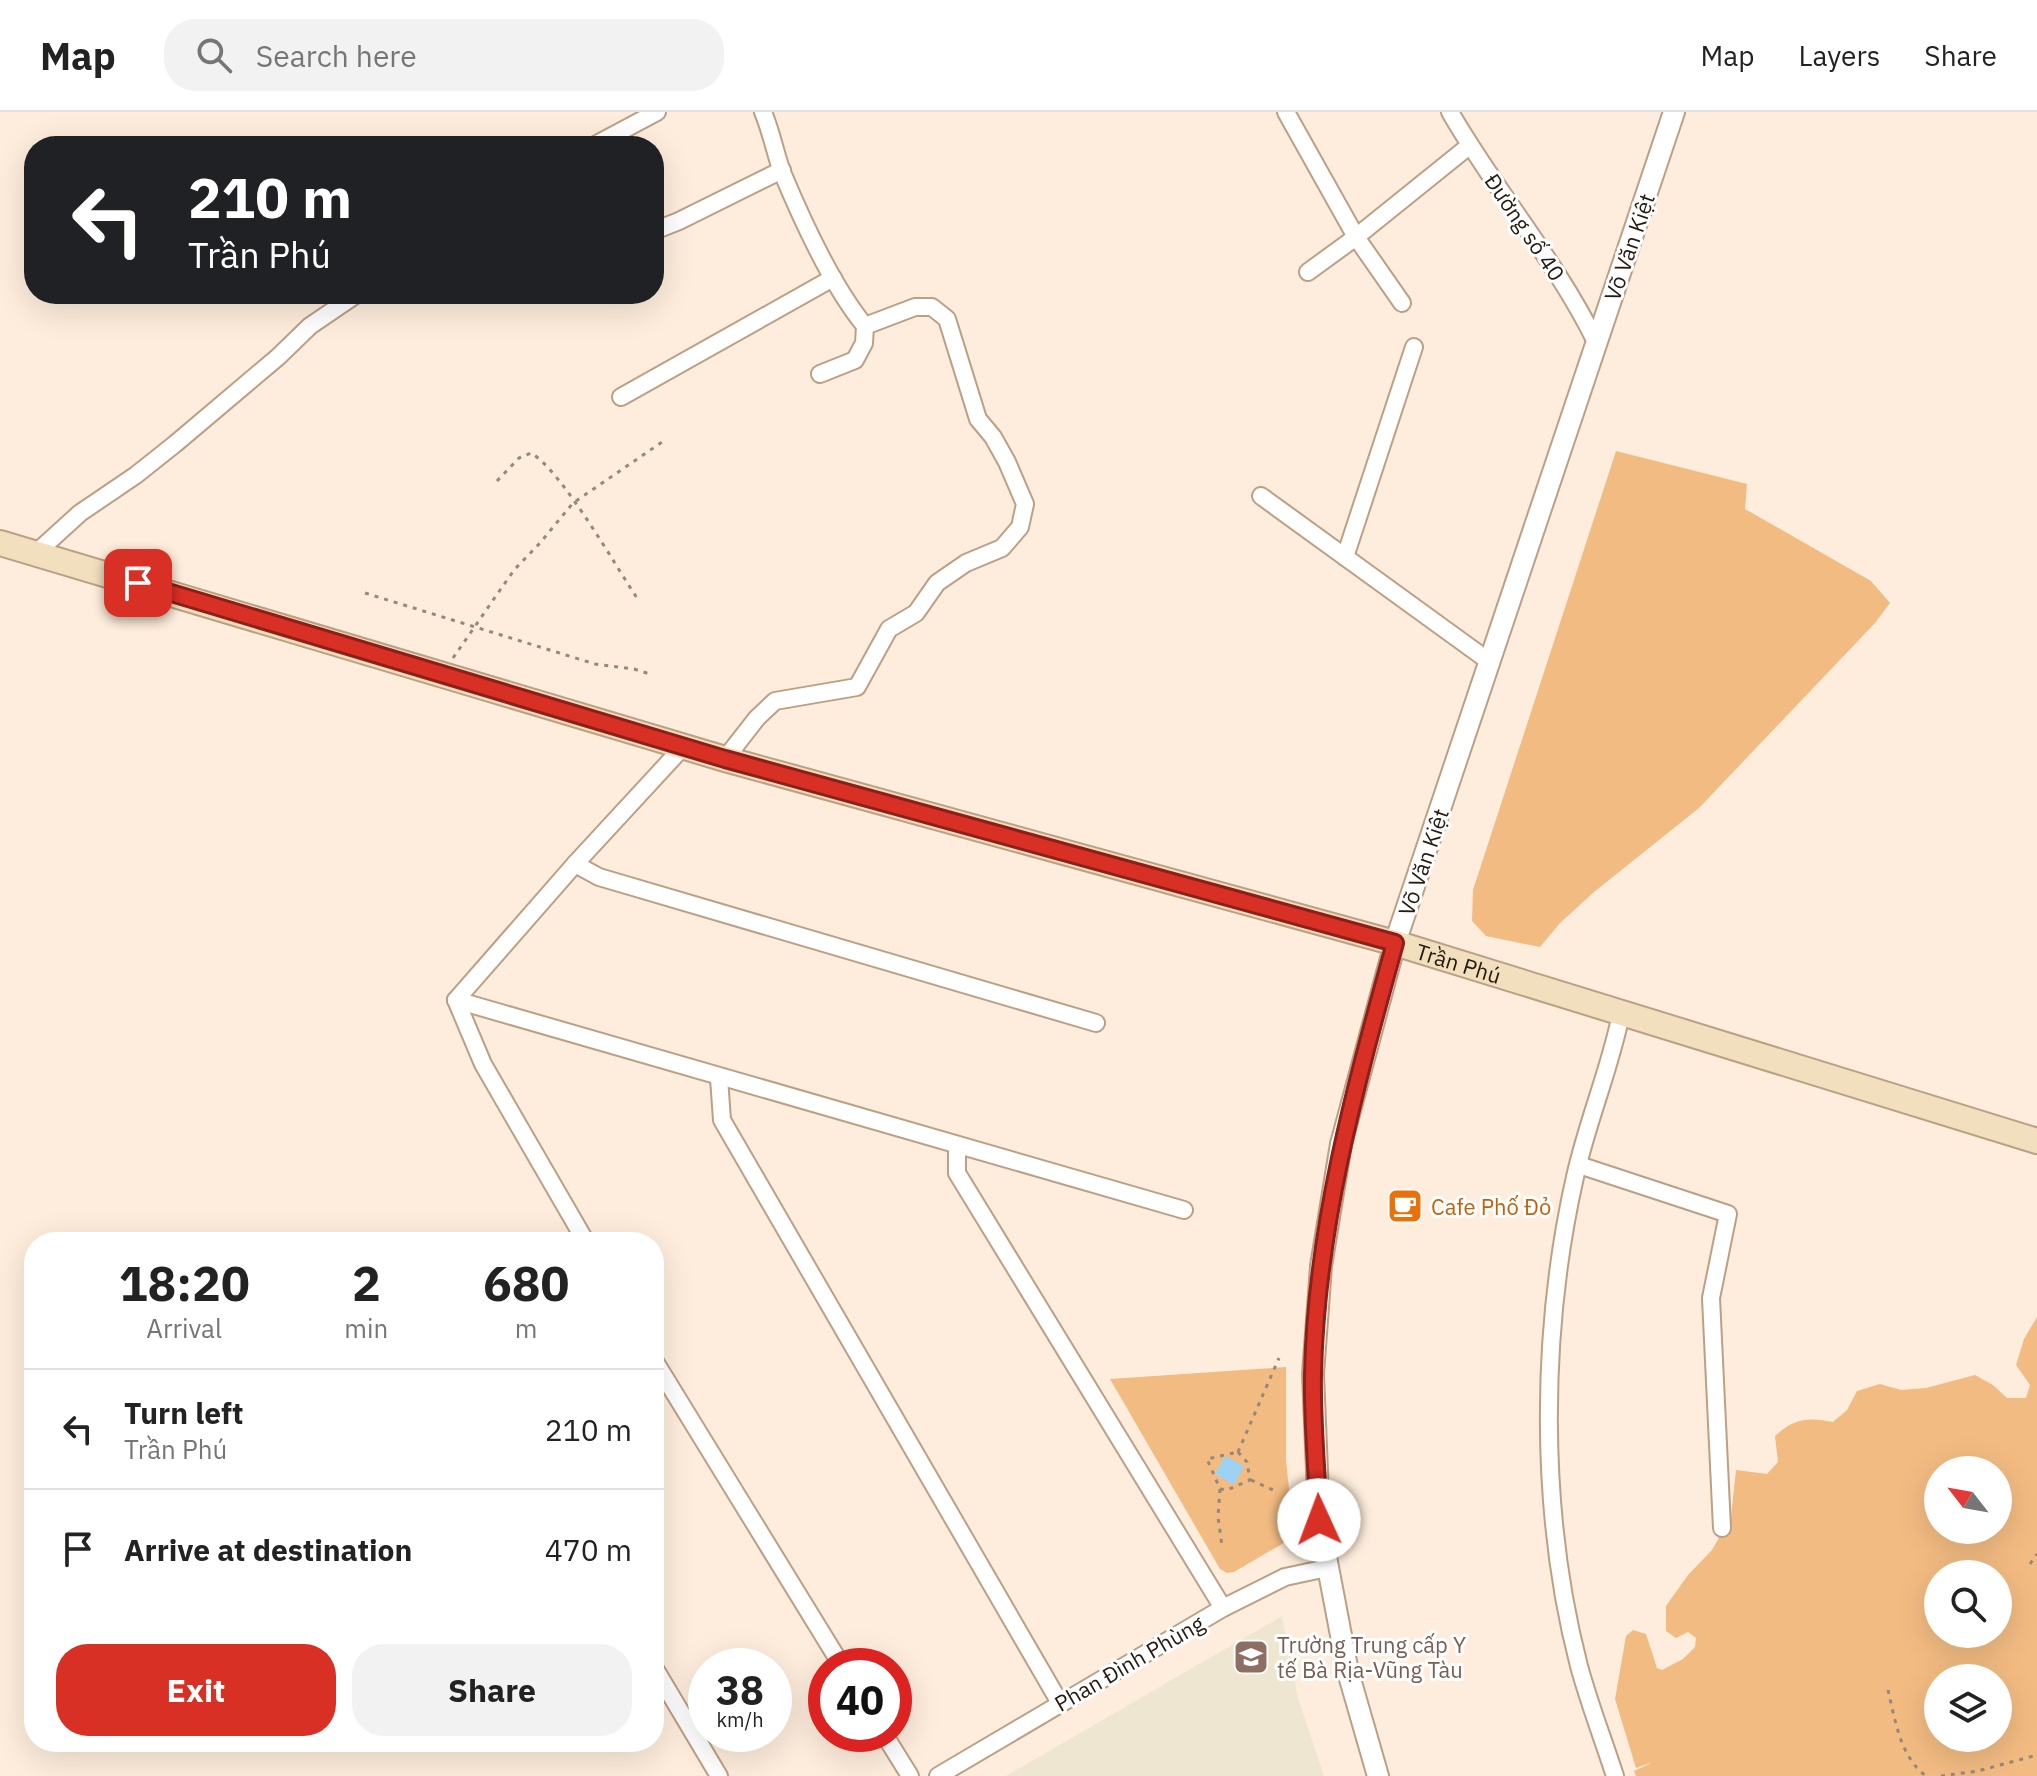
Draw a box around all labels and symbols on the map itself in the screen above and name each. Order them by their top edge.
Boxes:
street label: Đường số 40 [1478,168,1572,286]
street label: Võ Văn Kiệt [1597,189,1661,305]
pin [104,549,172,617]
street label: Võ Văn Kiệt [1391,804,1455,920]
street label: Trần Phú [1413,936,1505,989]
cafe icon: Cafe Phố Đỏ [1386,1187,1424,1225]
place label: Cafe Phố Đỏ [1431,1192,1551,1221]
north arrow [1924,1456,2012,1544]
position arrow [1277,1478,1361,1562]
street label: Phan Đình Phùng [1049,1608,1209,1718]
place label: Trường Trung cấp Y tế Bà Rịa-Vũng Tàu [1277,1630,1466,1684]
school or university icon: Trường Trung cấp Y tế Bà Rịa-Vũng Tàu [1232,1638,1270,1676]
speed limit sign: 40 [808,1648,912,1752]

